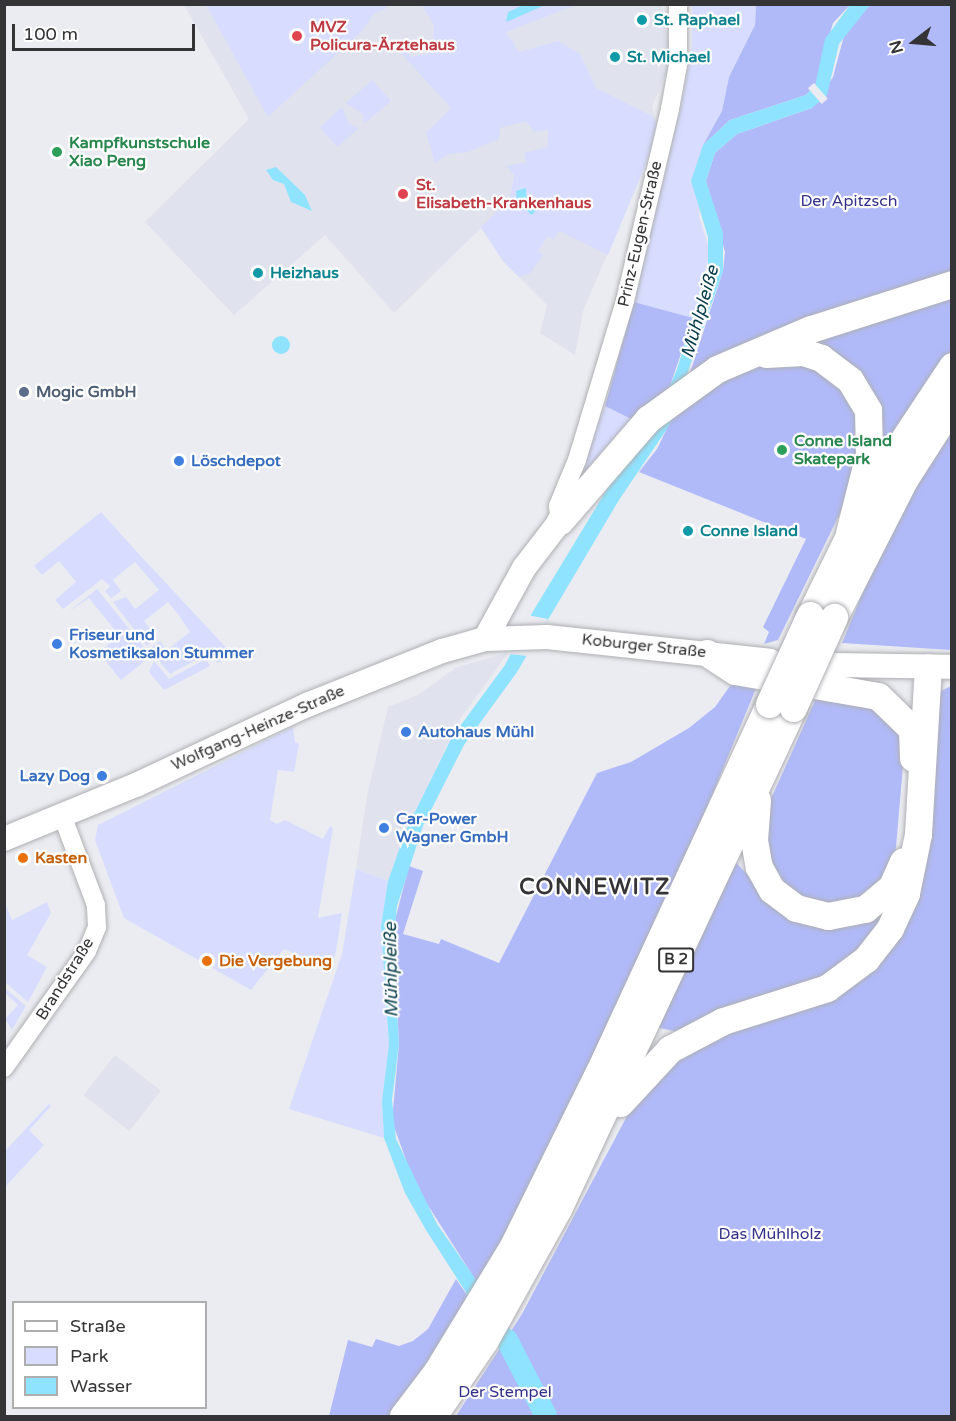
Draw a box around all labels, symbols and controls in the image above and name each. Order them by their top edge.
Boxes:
place label: St. Raphael [654,10,740,30]
scale bar [15,12,198,50]
north arrow [884,12,944,72]
marker: St. Raphael [635,13,649,27]
place label: MVZ Policura-Ärztehaus [310,17,455,55]
text: 100 m [23,23,78,45]
marker: MVZ Policura-Ärztehaus [288,27,306,45]
text: N [885,38,908,56]
place label: St. Michael [627,47,711,67]
marker: St. Michael [608,50,622,64]
place label: Kampfkunstschule Xiao Peng [69,133,210,171]
marker: Kampfkunstschule Xiao Peng [50,145,64,159]
street label: Prinz-Eugen-Straße [614,159,666,309]
place label: St. Elisabeth-Krankenhaus [416,175,591,213]
marker: St. Elisabeth-Krankenhaus [394,185,412,203]
park label: Der Apitzsch [800,191,898,211]
place label: Heizhaus [270,263,339,283]
water label: Mühlpleiße [676,263,724,361]
marker: Heizhaus [251,266,265,280]
place label: Mogic GmbH [36,382,136,402]
marker: Mogic GmbH [17,385,31,399]
place label: Conne Island Skatepark [794,431,892,469]
marker: Conne Island Skatepark [775,443,789,457]
place label: Löschdepot [191,451,281,471]
marker: Löschdepot [172,454,186,468]
place label: Conne Island [700,521,798,541]
marker: Conne Island [681,524,695,538]
place label: Friseur und Kosmetiksalon Stummer [69,625,254,663]
street label: Koburger Straße [581,630,707,662]
marker: Friseur und Kosmetiksalon Stummer [50,637,64,651]
street label: Wolfgang-Heinze-Straße [168,681,348,775]
place label: Autohaus Mühl [418,722,534,742]
marker: Autohaus Mühl [399,725,413,739]
place label: Lazy Dog [20,766,90,786]
marker: Lazy Dog [95,769,109,783]
place label: Car-Power Wagner GmbH [396,809,508,847]
marker: Car-Power Wagner GmbH [377,821,391,835]
place label: Kasten [35,848,87,868]
marker: Kasten [16,851,30,865]
district label: CONNEWITZ [519,875,671,901]
water label: Mühlpleiße [379,922,403,1018]
street label: Brandstraße [32,934,98,1024]
road number: B 2 [658,948,694,972]
place label: Die Vergebung [219,951,332,971]
marker: Die Vergebung [200,954,214,968]
park label: Das Mühlholz [719,1224,821,1244]
legend [12,1301,207,1409]
text: Straße [70,1315,126,1337]
text: Park [70,1345,108,1367]
text: Wasser [70,1375,132,1397]
park label: Der Stempel [458,1382,552,1402]

